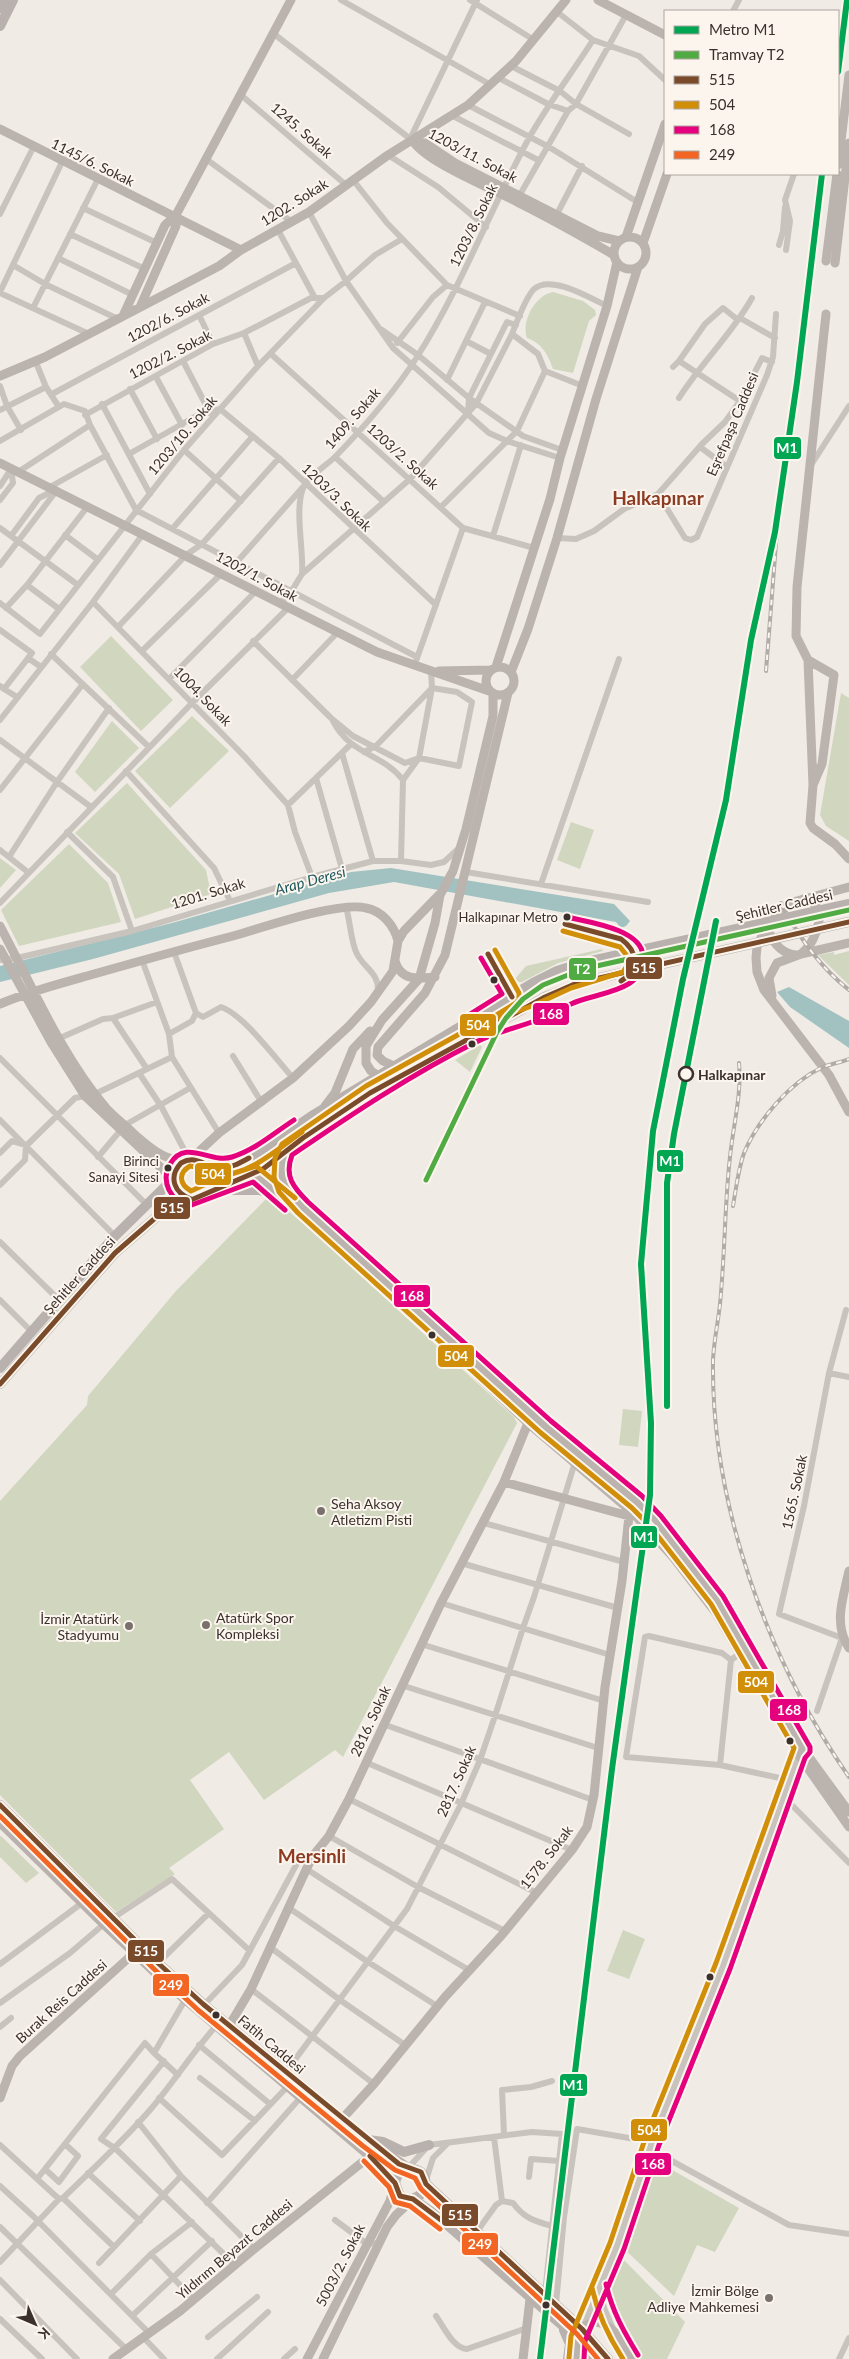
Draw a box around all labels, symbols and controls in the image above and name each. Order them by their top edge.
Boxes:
legend [664,10,839,175]
text: Metro M1 [709,20,776,38]
text: Tramvay T2 [709,45,784,63]
text: 515 [709,70,735,88]
text: 504 [709,95,735,113]
street label: 1245. Sokak [268,99,337,162]
text: 168 [709,120,735,138]
street label: 1203/11. Sokak [425,124,521,186]
street label: 1145/6. Sokak [49,135,138,190]
text: 249 [709,145,735,163]
street label: 1202. Sokak [257,174,331,229]
street label: 1203/8. Sokak [446,180,501,269]
street label: 1202/6. Sokak [124,288,213,346]
street label: 1202/2. Sokak [126,325,215,382]
street label: Eşrefpaşa Caddesi [702,369,762,479]
street label: 1409. Sokak [321,383,384,452]
street label: 1203/10. Sokak [144,391,221,478]
street label: 1203/2. Sokak [364,419,443,493]
line badge: M1 [773,436,802,460]
text: M1 [776,439,798,456]
street label: 1203/3. Sokak [299,459,376,535]
district label: Halkapınar [612,486,705,509]
street label: 1202/1. Sokak [213,547,302,605]
street label: 1004. Sokak [170,663,236,730]
water label: Arap Deresi [272,862,348,898]
street label: 1201. Sokak [169,873,248,912]
street label: Şehitler Caddesi [734,886,834,924]
place label: Halkapınar Metro [459,909,558,925]
marker: Halkapınar Metro [562,912,572,922]
line badge: 515 [625,956,663,980]
line badge: T2 [568,957,597,981]
text: 515 [632,959,656,976]
text: T2 [574,960,590,977]
unlabelled marker [489,975,499,985]
line badge: 168 [532,1002,570,1026]
text: 168 [539,1005,563,1022]
line badge: 504 [459,1013,497,1037]
text: 504 [466,1016,490,1033]
unlabelled marker [467,1039,477,1049]
marker: Halkapınar [678,1066,694,1082]
place label: Halkapınar [698,1066,766,1083]
line badge: M1 [656,1149,684,1173]
text: M1 [659,1152,681,1169]
place label: Birinci Sanayi Sitesi [89,1153,159,1185]
line badge: 504 [194,1162,232,1186]
marker: Birinci Sanayi Sitesi [163,1163,173,1173]
text: 504 [201,1165,225,1182]
line badge: 515 [153,1196,191,1220]
text: 515 [160,1199,184,1216]
street label: Şehitler Caddesi [40,1233,118,1317]
line badge: 168 [393,1284,431,1308]
text: 168 [400,1287,424,1304]
unlabelled marker [427,1330,437,1340]
line badge: 504 [437,1344,475,1368]
text: 504 [444,1347,468,1364]
street label: 1565. Sokak [778,1452,810,1531]
place label: Seha Aksoy Atletizm Pisti [331,1495,412,1528]
marker: Seha Aksoy Atletizm Pisti [315,1505,327,1517]
line badge: M1 [630,1525,658,1549]
text: M1 [633,1528,655,1545]
place label: Atatürk Spor Kompleksi [216,1609,294,1642]
place label: İzmir Atatürk Stadyumu [40,1610,120,1643]
marker: Atatürk Spor Kompleksi [200,1619,212,1631]
marker: İzmir Atatürk Stadyumu [123,1620,135,1632]
line badge: 504 [737,1670,775,1694]
text: 504 [744,1673,768,1690]
street label: 2816. Sokak [346,1682,394,1759]
line badge: 168 [769,1698,808,1722]
text: 168 [777,1701,801,1718]
unlabelled marker [785,1736,795,1746]
street label: 2817. Sokak [433,1742,480,1819]
street label: 1578. Sokak [516,1821,577,1892]
district label: Mersinli [278,1844,346,1867]
line badge: 515 [127,1939,165,1963]
text: 515 [134,1942,158,1959]
street label: Burak Reis Caddesi [12,1956,110,2046]
unlabelled marker [705,1972,715,1982]
line badge: 249 [152,1973,190,1997]
text: 249 [159,1976,183,1993]
unlabelled marker [211,2010,221,2020]
street label: Fatih Caddesi [235,2011,309,2077]
line badge: M1 [559,2073,588,2097]
text: M1 [562,2076,584,2093]
line badge: 504 [630,2118,668,2142]
text: 504 [637,2121,661,2138]
line badge: 168 [634,2152,672,2176]
text: 168 [641,2155,665,2172]
street label: Yıldırım Beyazıt Caddesi [173,2195,295,2303]
line badge: 515 [441,2203,479,2227]
text: 515 [448,2206,472,2223]
street label: 5003/2. Sokak [312,2220,369,2309]
line badge: 249 [461,2232,499,2256]
text: 249 [468,2235,492,2252]
place label: İzmir Bölge Adliye Mahkemesi [647,2282,759,2315]
marker: İzmir Bölge Adliye Mahkemesi [763,2292,775,2304]
north arrow [10,2299,60,2349]
unlabelled marker [541,2300,551,2310]
text: K [35,2324,54,2343]

